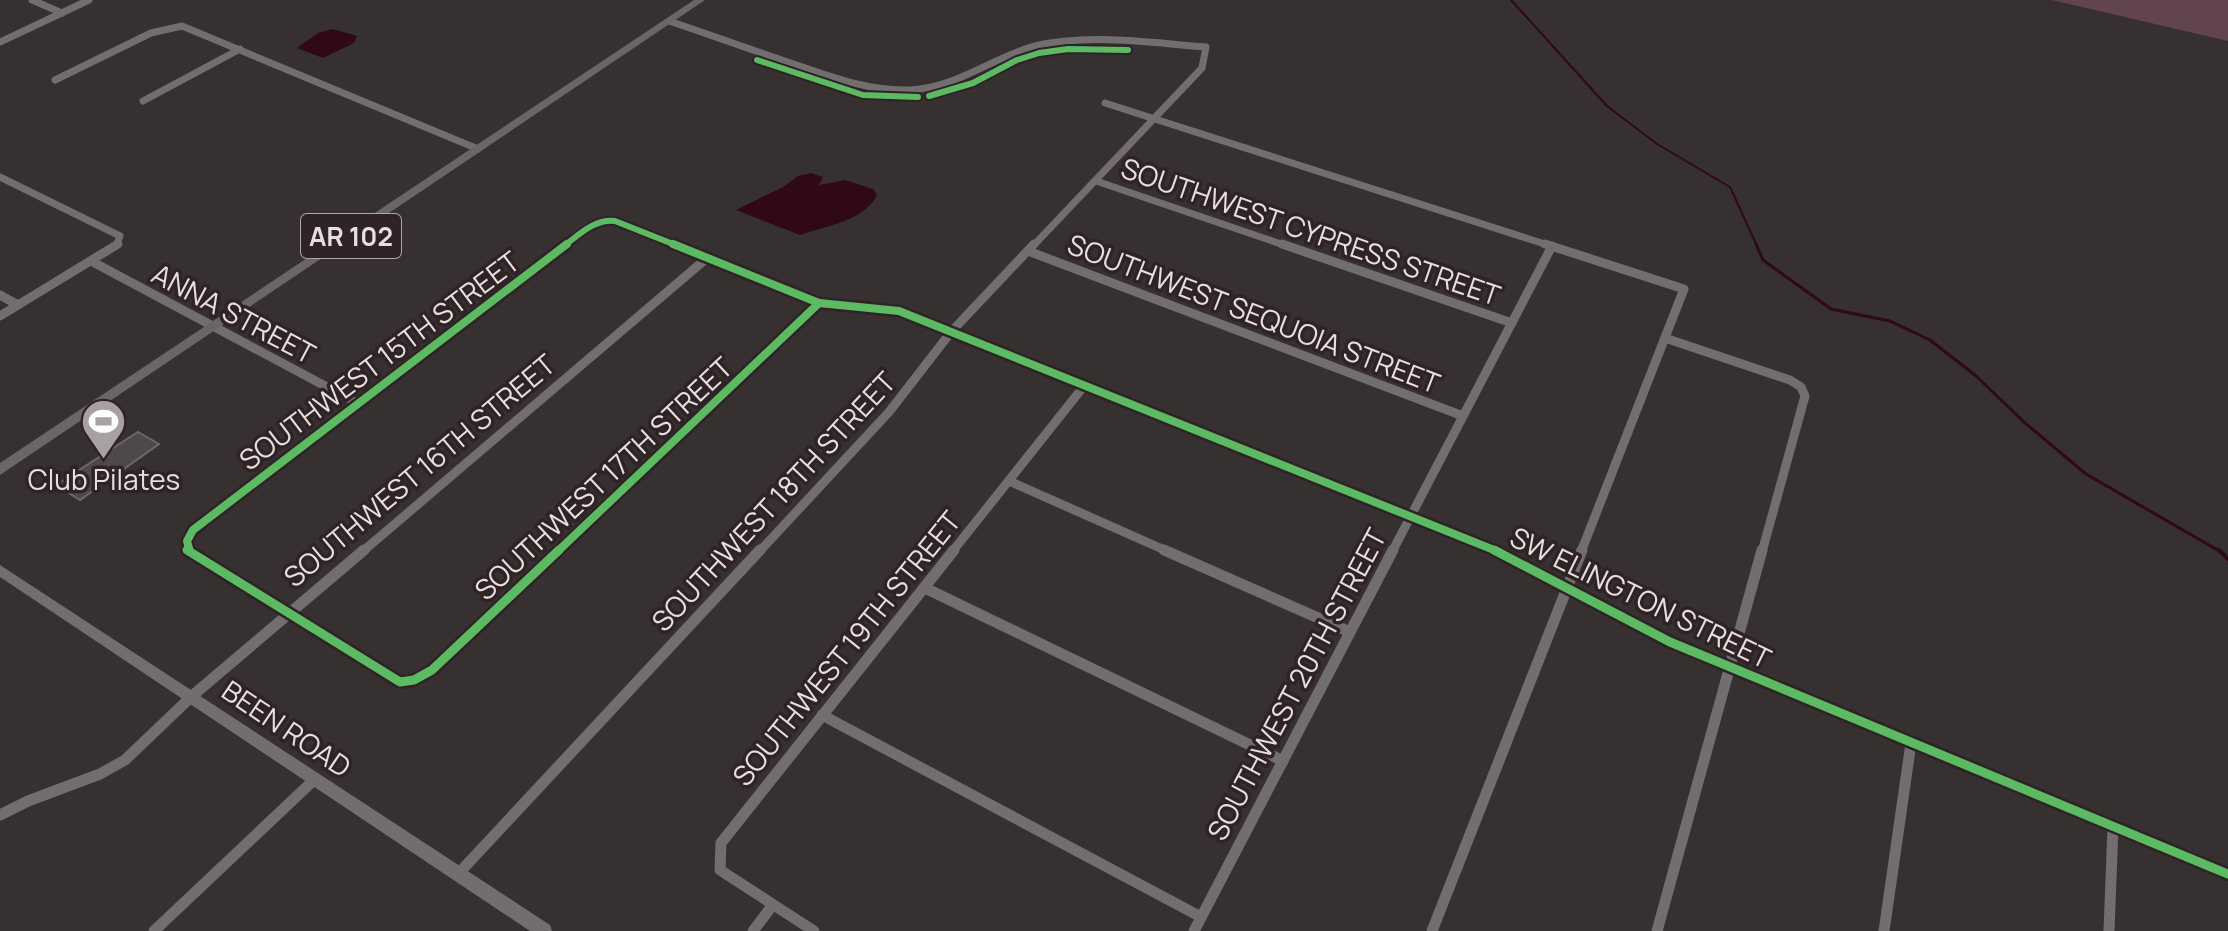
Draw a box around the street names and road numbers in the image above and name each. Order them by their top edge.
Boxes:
street label: SOUTHWEST CYPRESS STREET [1116,148,1506,314]
road number: AR 102 [301,214,401,258]
street label: SOUTHWEST SEQUOIA STREET [1062,224,1446,402]
street label: SOUTHWEST 15TH STREET [231,242,527,478]
street label: ANNA STREET [146,254,322,372]
street label: SOUTHWEST 16TH STREET [275,345,563,595]
street label: SOUTHWEST 17TH STREET [466,348,740,608]
street label: SOUTHWEST 18TH STREET [642,363,904,639]
street label: SOUTHWEST 19TH STREET [723,502,969,793]
street label: SW ELINGTON STREET [1504,517,1778,677]
street label: SOUTHWEST 20TH STREET [1198,521,1395,847]
street label: BEEN ROAD [215,671,359,785]

